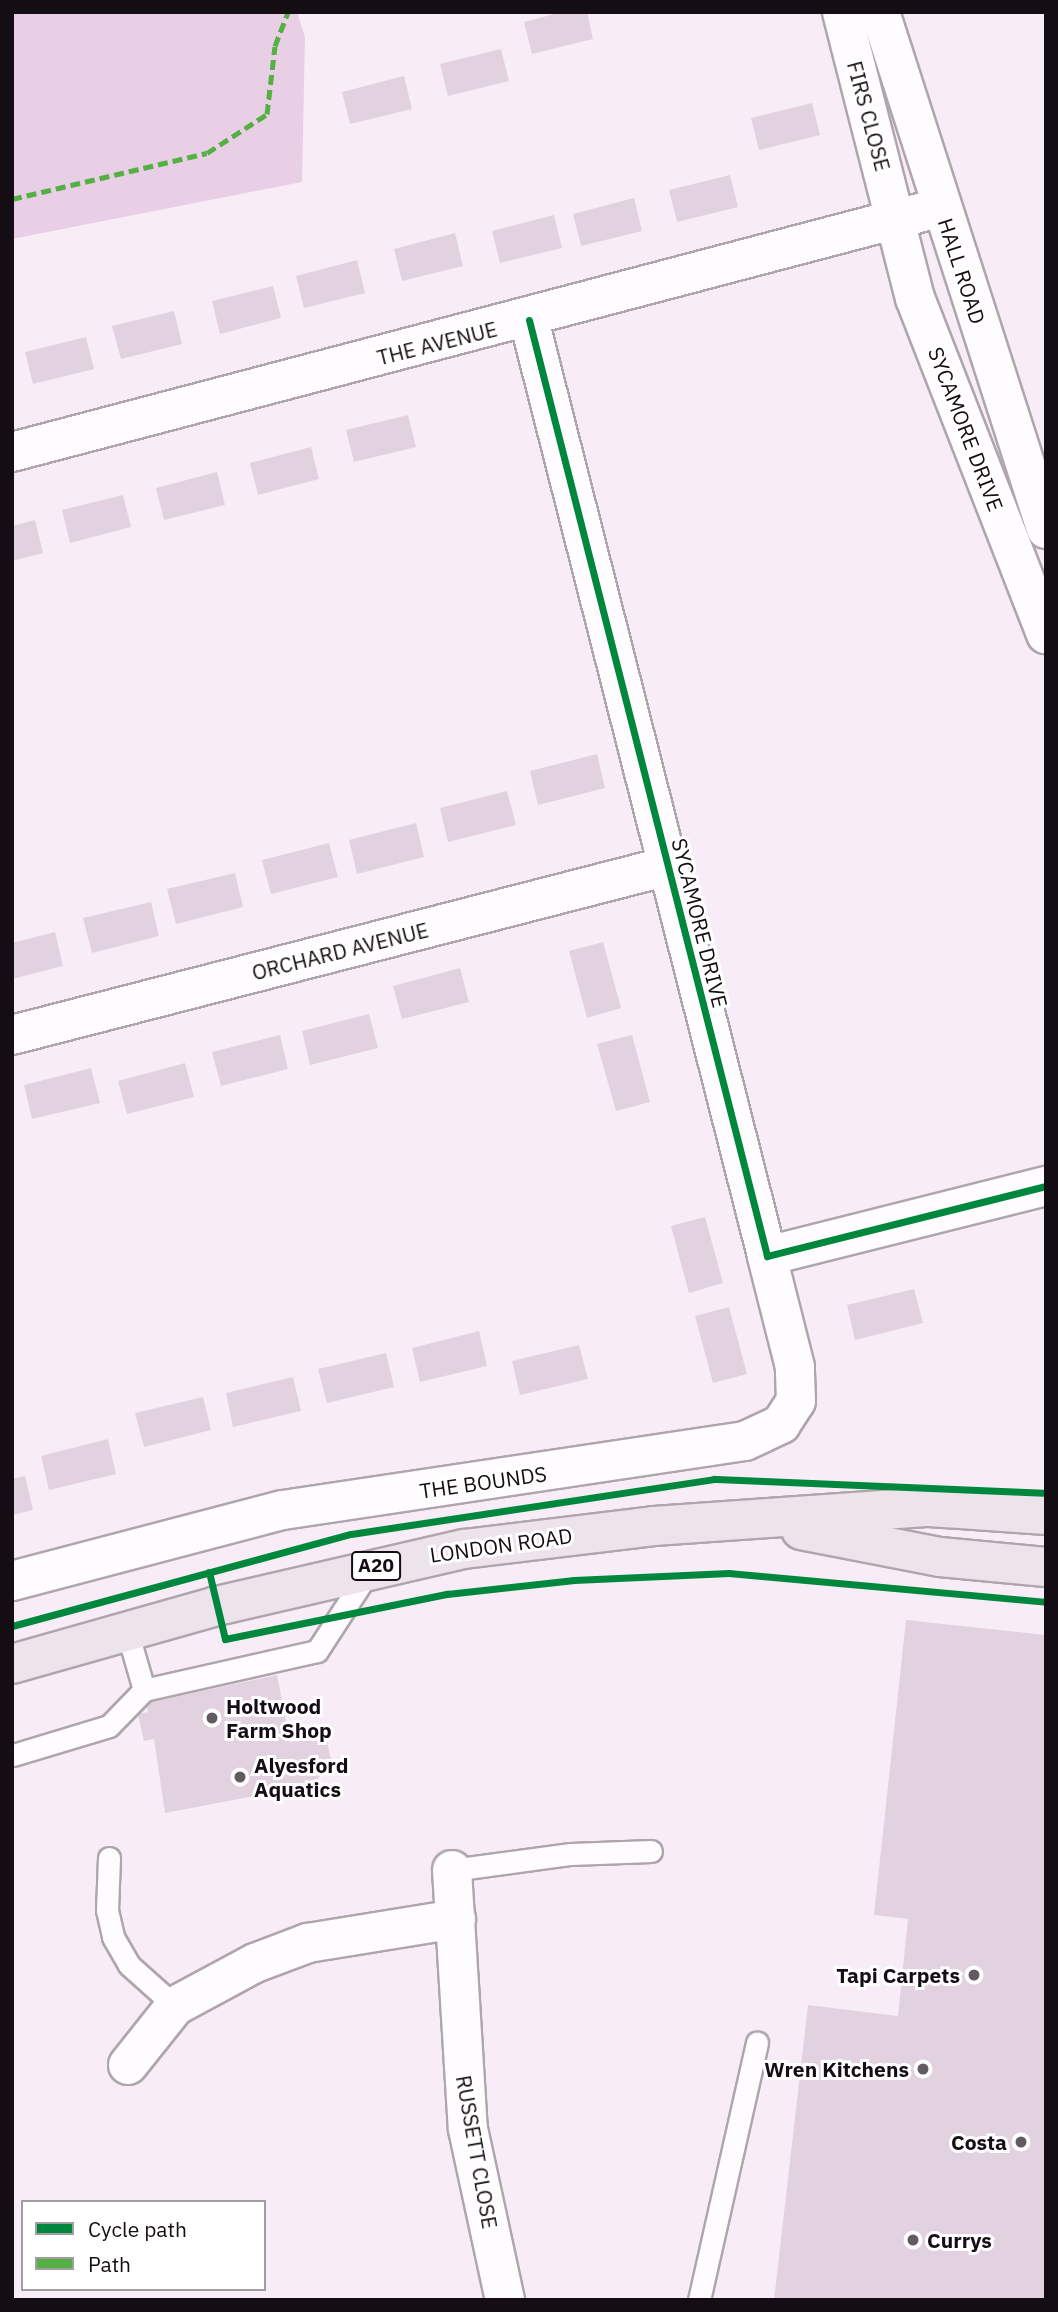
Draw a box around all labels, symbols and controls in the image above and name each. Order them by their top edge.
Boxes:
street label: FIRS CLOSE [842,58,896,174]
street label: HALL ROAD [933,215,991,327]
street label: THE AVENUE [374,316,500,370]
street label: SYCAMORE DRIVE [923,343,1009,515]
street label: SYCAMORE DRIVE [667,836,733,1010]
street label: ORCHARD AVENUE [249,917,431,985]
street label: THE BOUNDS [418,1461,548,1503]
street label: LONDON ROAD [428,1523,574,1567]
road number: A20 [350,1550,402,1582]
place label: Holtwood Farm Shop [226,1693,332,1743]
marker: Holtwood Farm Shop [204,1710,220,1726]
place label: Alyesford Aquatics [254,1752,348,1802]
marker: Alyesford Aquatics [232,1769,248,1785]
place label: Tapi Carpets [836,1962,960,1988]
marker: Tapi Carpets [966,1967,982,1983]
place label: Wren Kitchens [764,2056,909,2082]
marker: Wren Kitchens [915,2061,931,2077]
street label: RUSSETT CLOSE [451,2073,503,2231]
place label: Costa [951,2129,1007,2155]
marker: Costa [1013,2134,1029,2150]
legend [21,2200,266,2291]
text: Cycle path [88,2215,187,2243]
place label: Currys [927,2227,992,2253]
marker: Currys [905,2232,921,2248]
text: Path [88,2250,131,2278]

